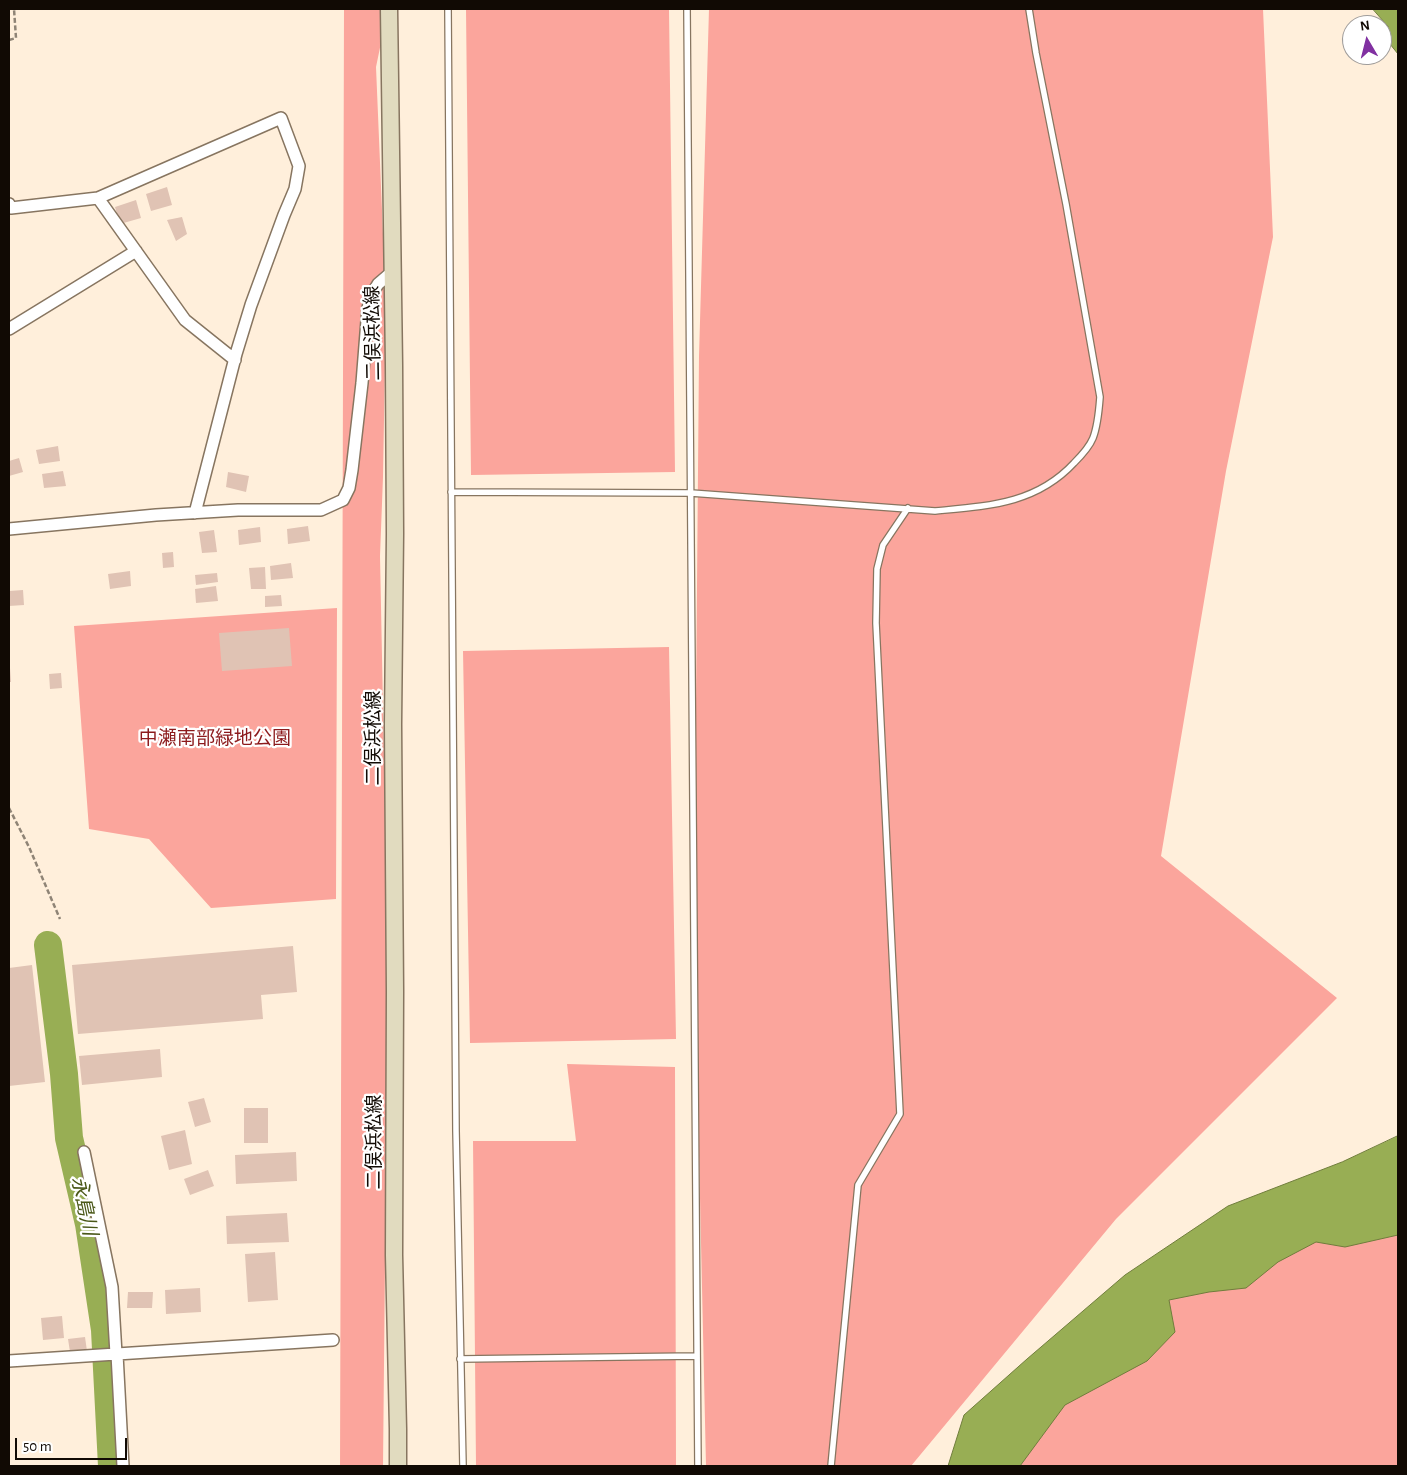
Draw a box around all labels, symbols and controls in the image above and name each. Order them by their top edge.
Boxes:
north arrow [1342,15,1392,65]
text: N [1359,19,1371,34]
street label: 二俣浜松線 [361,285,385,381]
street label: 二俣浜松線 [362,691,384,785]
park label: 中瀬南部緑地公園 [139,727,291,749]
street label: 二俣浜松線 [363,1095,385,1189]
water label: 永島川 [66,1174,102,1238]
scale bar [18,1428,130,1460]
text: 50 m [23,1439,52,1454]

